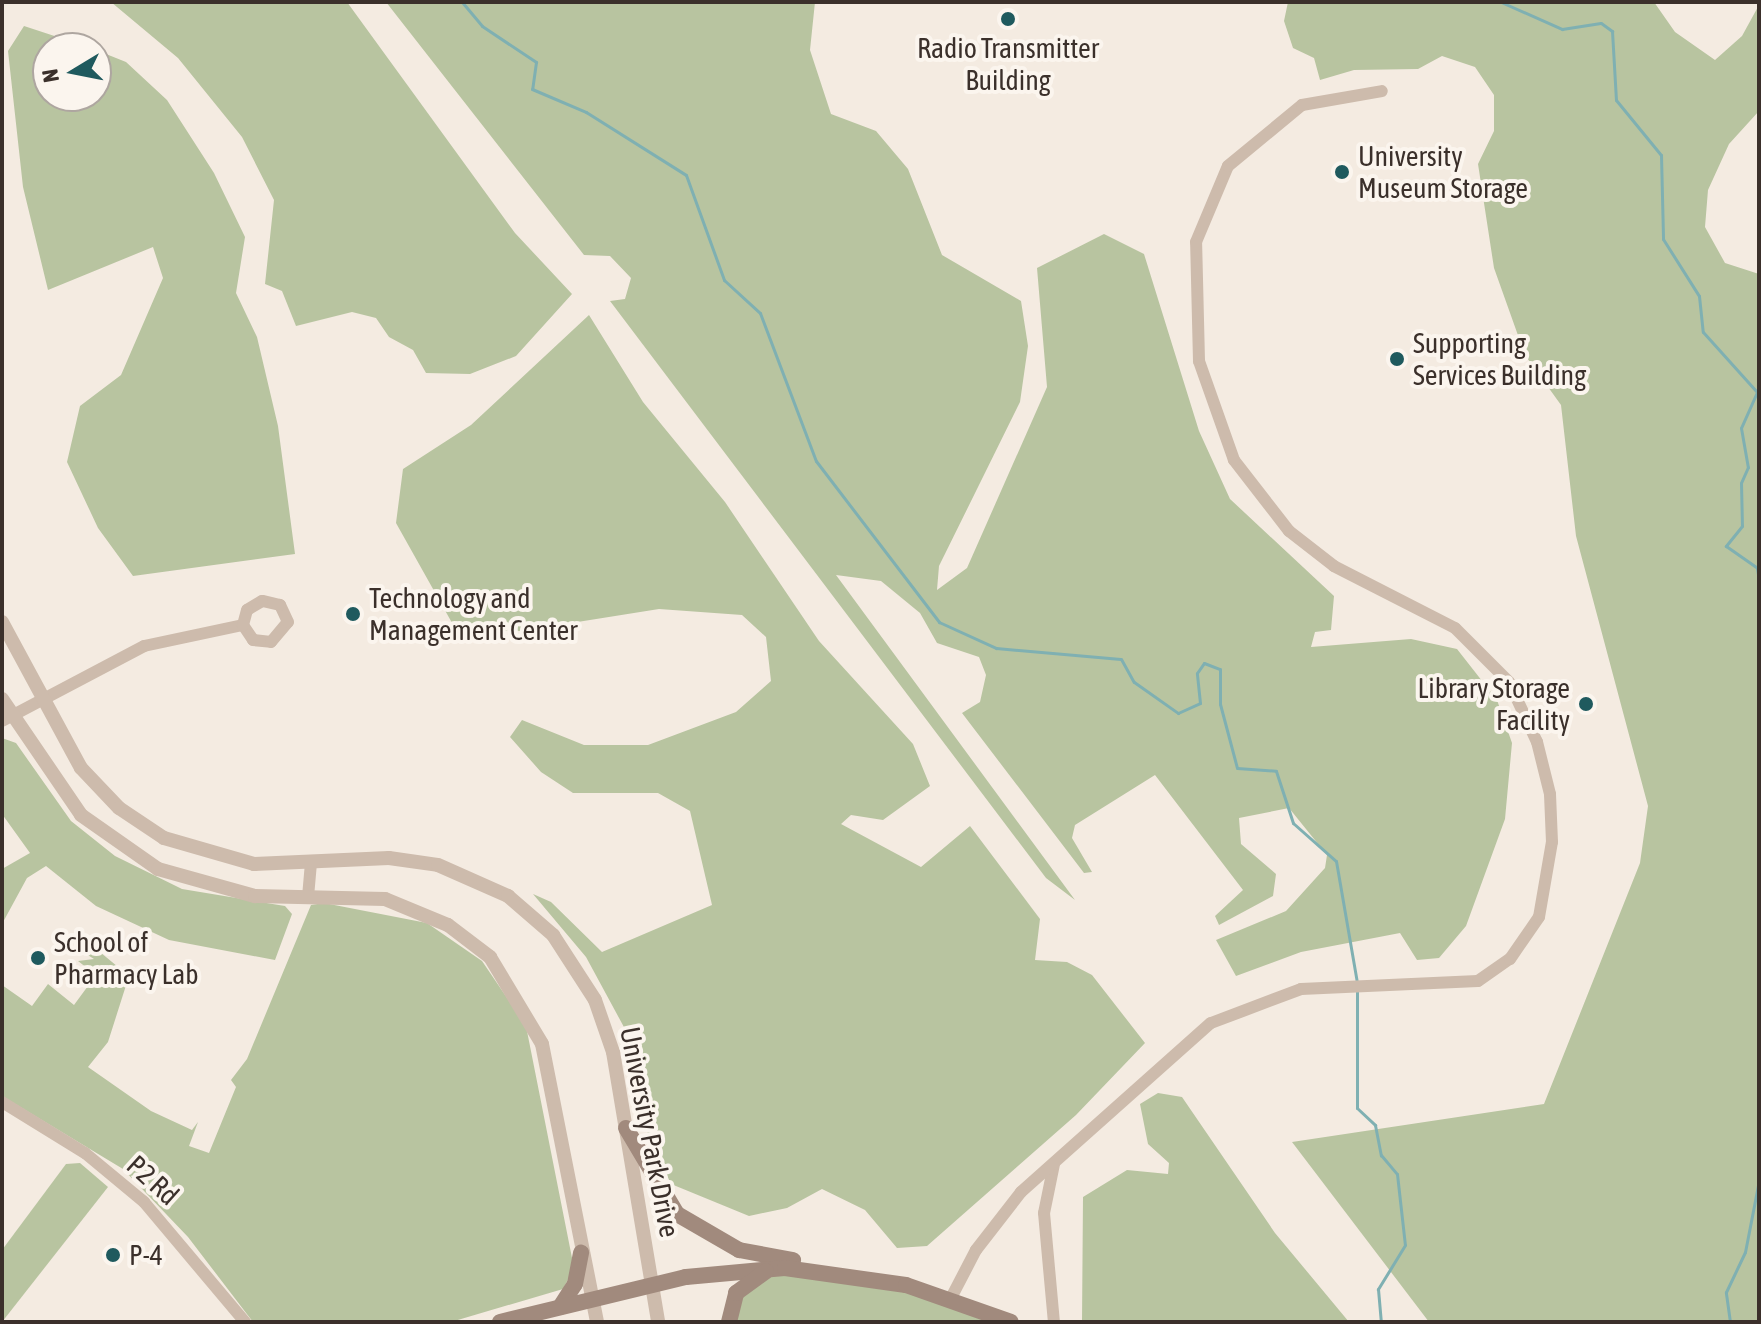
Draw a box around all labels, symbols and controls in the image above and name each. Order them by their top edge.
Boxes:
marker: Radio Transmitter Building [999,10,1017,28]
place label: Radio Transmitter Building [917,31,1099,97]
north arrow [32,32,112,112]
text: N [36,67,64,84]
place label: University Museum Storage [1358,139,1528,205]
marker: University Museum Storage [1333,163,1351,181]
place label: Supporting Services Building [1413,326,1586,392]
marker: Supporting Services Building [1388,350,1406,368]
place label: Technology and Management Center [369,581,578,647]
marker: Technology and Management Center [344,605,362,623]
place label: Library Storage Facility [1417,671,1570,737]
marker: Library Storage Facility [1577,695,1595,713]
place label: School of Pharmacy Lab [54,925,199,991]
marker: School of Pharmacy Lab [29,949,47,967]
street label: University Park Drive [613,1024,687,1240]
street label: P2 Rd [120,1148,186,1212]
place label: P-4 [129,1238,163,1272]
marker: P-4 [104,1246,122,1264]

